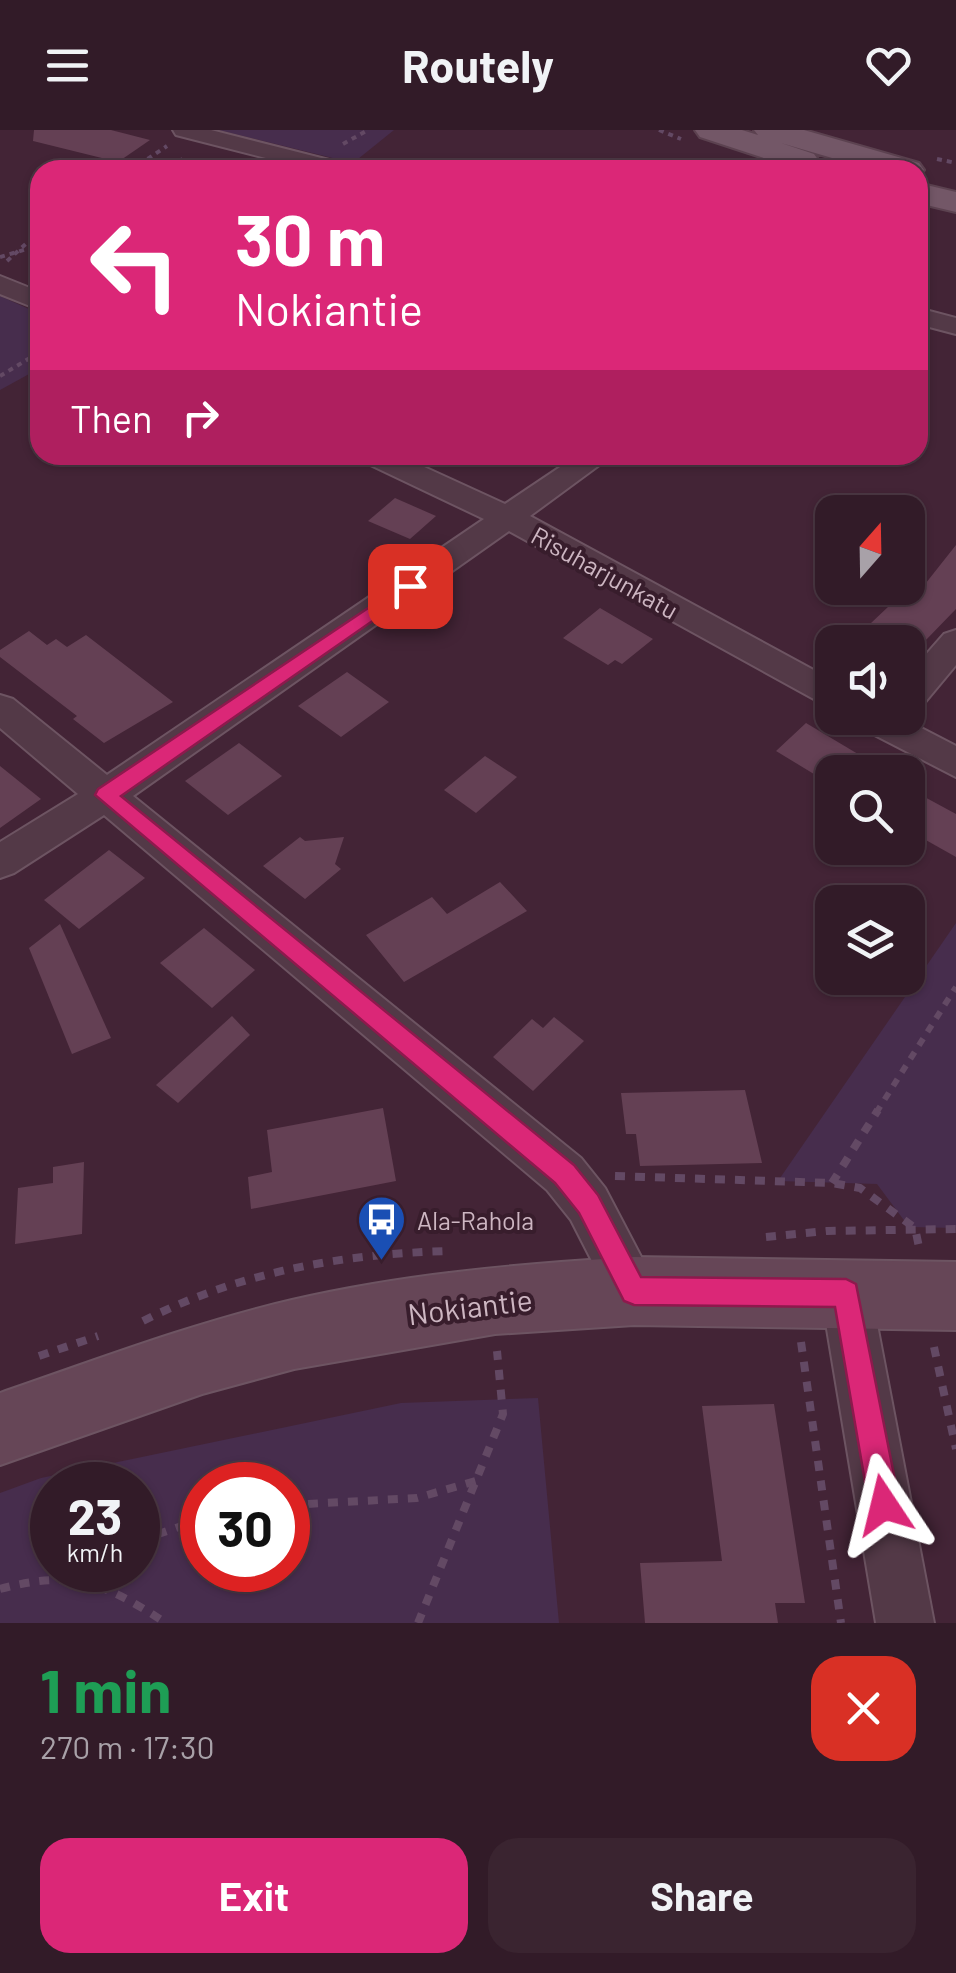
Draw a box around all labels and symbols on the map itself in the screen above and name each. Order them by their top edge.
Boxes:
north arrow [815,495,925,605]
street label: Risuharjunkatu [526,519,684,625]
pin [368,544,453,629]
bus stop icon: Ala-Rahola [356,1194,408,1262]
place label: Ala-Rahola [417,1205,534,1235]
street label: Nokiantie [406,1280,534,1332]
position arrow [832,1453,936,1557]
speed limit sign: 30 [180,1462,310,1592]

